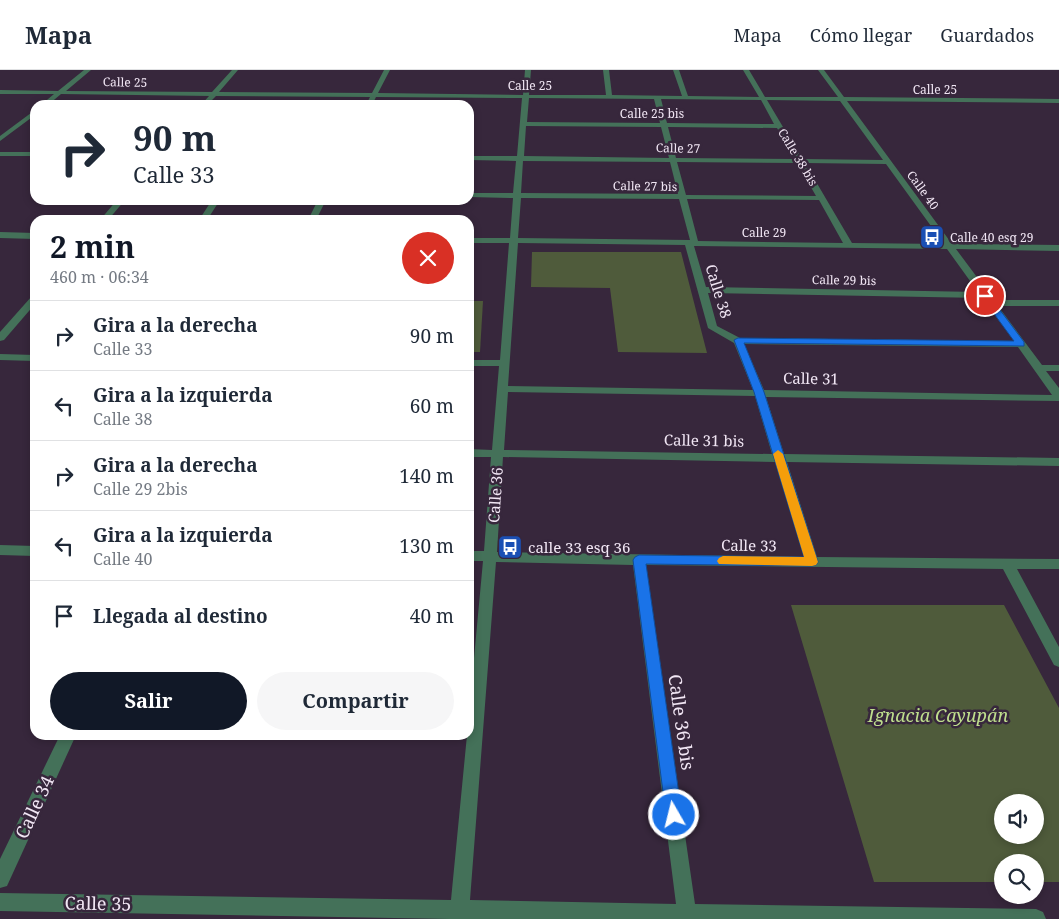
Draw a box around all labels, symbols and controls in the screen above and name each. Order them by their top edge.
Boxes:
text: Mapa [25,18,92,51]
text: Mapa [734,23,782,47]
text: Cómo llegar [810,23,912,47]
text: Guardados [940,23,1034,47]
street label: Calle 25 [103,73,147,91]
street label: Calle 25 [508,77,552,94]
street label: Calle 25 [913,81,957,98]
street label: Calle 25 bis [620,105,684,122]
text: 90 m [133,114,216,161]
icon: right [50,120,115,185]
street label: Calle 38 bis [774,125,822,189]
street label: Calle 27 [656,139,701,157]
text: Calle 33 [133,159,215,189]
street label: Calle 40 [903,167,943,213]
street label: Calle 27 bis [613,177,677,195]
street label: Calle 29 [742,224,786,241]
bus stop icon: Calle 40 esq 29 [919,224,945,250]
text: 2 min [50,226,135,267]
place label: Calle 40 esq 29 [950,229,1033,246]
button: close [402,232,454,284]
street label: Calle 38 [701,261,737,321]
text: 460 m · 06:34 [50,266,149,288]
street label: Calle 29 bis [812,271,876,289]
pin [964,275,1006,317]
icon: arrive [971,282,999,310]
text: Gira a la derecha [93,312,258,338]
icon: right [50,322,78,350]
text: 90 m [410,323,454,349]
text: Calle 33 [93,338,152,360]
street label: Calle 31 [783,368,839,388]
text: Gira a la izquierda [93,382,273,408]
icon: left [50,392,78,420]
text: 60 m [410,393,454,419]
text: Calle 38 [93,408,152,430]
street label: Calle 31 bis [664,429,745,451]
text: Gira a la derecha [93,452,258,478]
icon: right [50,462,78,490]
text: 140 m [399,463,454,489]
street label: Calle 36 [483,467,507,523]
text: Calle 29 2bis [93,478,188,500]
text: Gira a la izquierda [93,522,273,548]
icon: left [50,532,78,560]
text: 130 m [399,533,454,559]
bus stop icon: calle 33 esq 36 [497,534,523,560]
street label: Calle 33 [721,535,777,555]
place label: calle 33 esq 36 [528,537,630,557]
text: Calle 40 [93,548,152,570]
icon: arrive [50,602,78,630]
text: Llegada al destino [93,603,268,629]
text: 40 m [410,603,454,629]
button: Salir [50,672,247,730]
button: Compartir [257,672,454,730]
street label: Calle 36 bis [663,673,701,771]
park label: Ignacia Cayupán [867,703,1008,727]
street label: Calle 34 [9,772,59,842]
position arrow [647,788,699,840]
map controls [994,794,1044,904]
button: sound [994,794,1044,844]
button: search [994,854,1044,904]
street label: Calle 35 [64,890,132,916]

